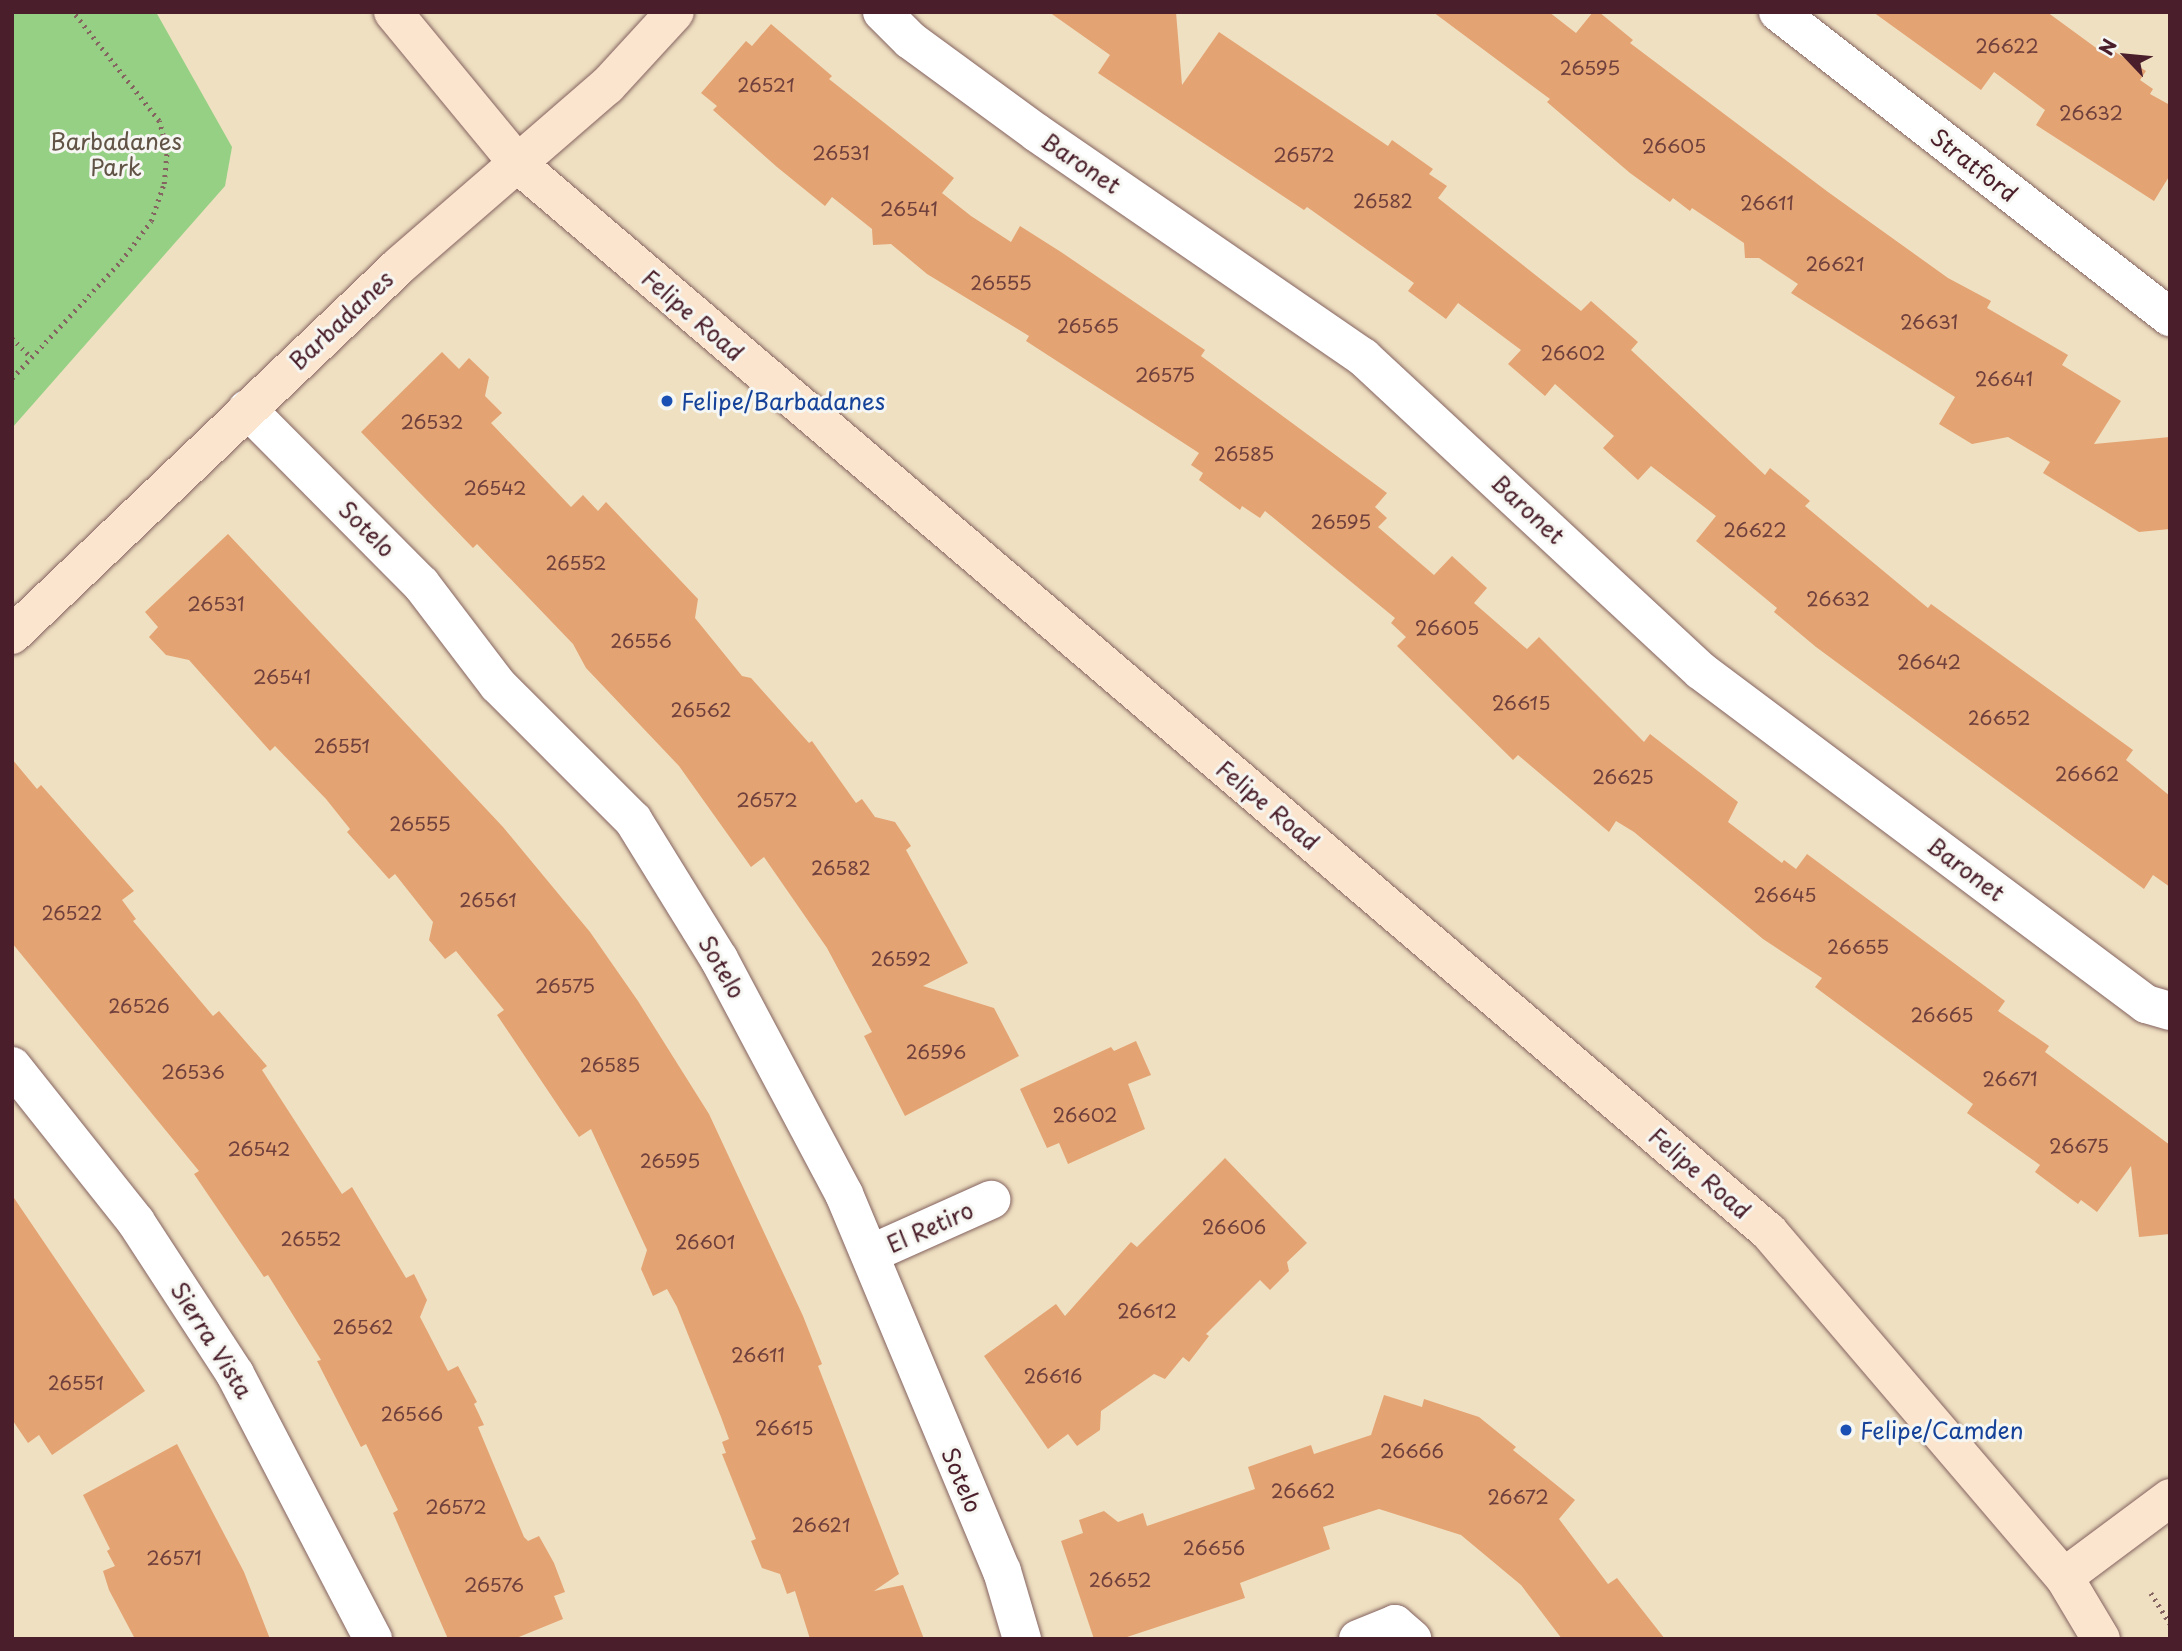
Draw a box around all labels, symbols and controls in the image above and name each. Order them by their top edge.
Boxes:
north arrow [2091,21,2161,91]
text: N [2091,34,2123,60]
house number: 26622 [1975,35,2039,57]
house number: 26595 [1560,57,1620,79]
house number: 26521 [737,74,795,96]
house number: 26632 [2059,102,2123,124]
street label: Stratford [1925,123,2023,207]
park label: Barbadanes Park [50,127,182,181]
street label: Baronet [1036,127,1126,199]
house number: 26605 [1642,135,1706,157]
house number: 26531 [812,142,870,164]
house number: 26572 [1273,144,1335,166]
house number: 26582 [1353,190,1413,212]
house number: 26611 [1740,192,1794,214]
house number: 26541 [880,198,938,220]
house number: 26621 [1806,253,1864,275]
street label: Felipe Road [636,263,750,367]
street label: Barbadanes [283,265,399,375]
house number: 26555 [970,272,1032,294]
house number: 26631 [1900,311,1958,333]
house number: 26565 [1057,315,1119,337]
house number: 26602 [1541,342,1605,364]
house number: 26575 [1135,364,1195,386]
house number: 26641 [1975,368,2033,390]
place label: Felipe/Barbadanes [681,387,885,415]
marker: Felipe/Barbadanes [659,393,675,409]
house number: 26532 [400,411,464,433]
house number: 26585 [1214,443,1274,465]
street label: Baronet [1486,468,1570,550]
house number: 26542 [463,477,527,499]
street label: Sotelo [333,495,401,563]
house number: 26595 [1311,511,1371,533]
house number: 26622 [1723,519,1787,541]
house number: 26552 [545,552,607,574]
house number: 26632 [1806,588,1870,610]
house number: 26531 [187,593,245,615]
house number: 26605 [1415,617,1479,639]
house number: 26556 [610,630,672,652]
house number: 26642 [1897,651,1961,673]
house number: 26541 [253,666,311,688]
house number: 26615 [1492,692,1550,714]
house number: 26562 [670,699,732,721]
house number: 26652 [1968,707,2030,729]
house number: 26551 [314,735,370,757]
street label: Felipe Road [1211,754,1325,856]
house number: 26662 [2055,763,2119,785]
house number: 26625 [1592,766,1654,788]
house number: 26572 [736,789,798,811]
house number: 26555 [389,813,451,835]
street label: Baronet [1922,831,2010,907]
house number: 26582 [811,857,871,879]
house number: 26645 [1754,884,1816,906]
house number: 26561 [459,889,517,911]
house number: 26522 [41,902,103,924]
street label: Sotelo [693,931,751,1003]
house number: 26655 [1827,936,1889,958]
house number: 26592 [871,948,931,970]
house number: 26575 [535,975,595,997]
house number: 26526 [108,995,170,1017]
house number: 26665 [1910,1004,1974,1026]
house number: 26596 [906,1041,966,1063]
house number: 26585 [580,1054,640,1076]
house number: 26536 [161,1061,225,1083]
house number: 26671 [1982,1068,2038,1090]
house number: 26602 [1053,1104,1117,1126]
street label: Felipe Road [1643,1121,1757,1225]
house number: 26675 [2049,1135,2109,1157]
house number: 26542 [227,1138,291,1160]
house number: 26595 [640,1150,700,1172]
street label: El Retiro [881,1195,979,1259]
house number: 26606 [1202,1216,1266,1238]
house number: 26552 [280,1228,342,1250]
house number: 26601 [675,1231,735,1253]
street label: Sierra Vista [165,1277,259,1403]
house number: 26612 [1117,1300,1177,1322]
house number: 26562 [332,1316,394,1338]
house number: 26611 [731,1344,785,1366]
house number: 26616 [1024,1365,1082,1387]
house number: 26551 [48,1372,104,1394]
house number: 26566 [381,1403,443,1425]
place label: Felipe/Camden [1860,1416,2024,1444]
house number: 26615 [755,1417,813,1439]
marker: Felipe/Camden [1838,1422,1854,1438]
house number: 26666 [1380,1440,1444,1462]
street label: Sotelo [936,1444,988,1516]
house number: 26662 [1271,1480,1335,1502]
house number: 26672 [1487,1486,1549,1508]
house number: 26572 [425,1496,487,1518]
house number: 26621 [792,1514,850,1536]
house number: 26656 [1183,1537,1245,1559]
house number: 26571 [146,1547,202,1569]
house number: 26652 [1089,1569,1151,1591]
house number: 26576 [464,1574,524,1596]

